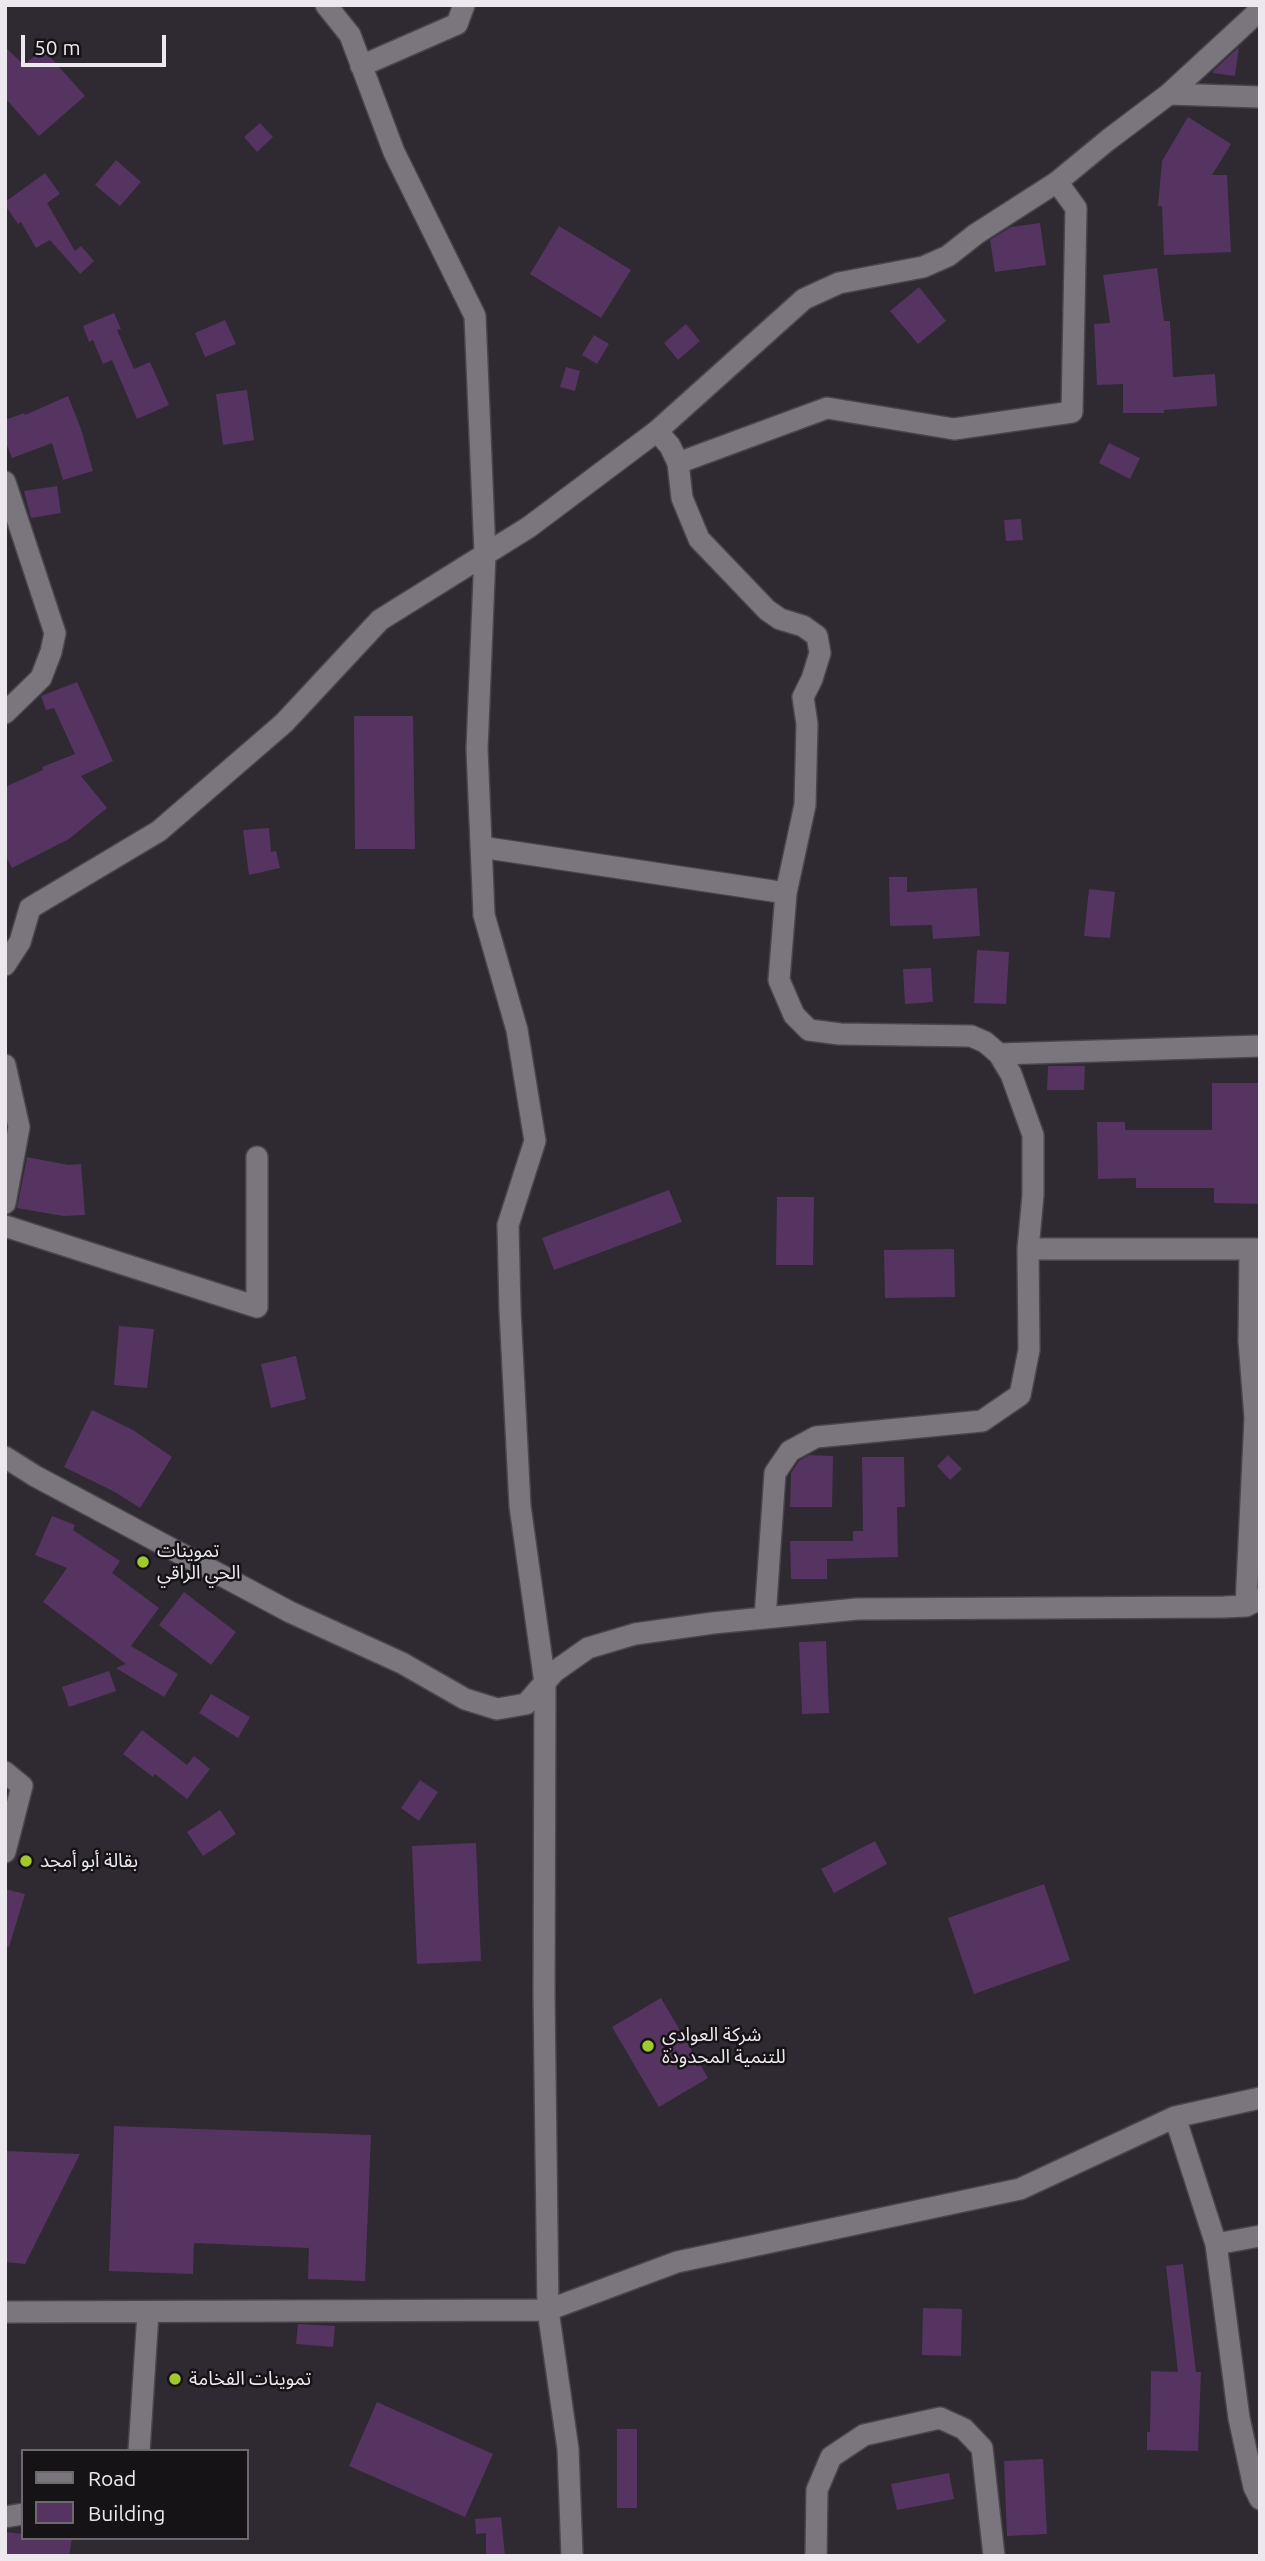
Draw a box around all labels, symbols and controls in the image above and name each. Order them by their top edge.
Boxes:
scale bar [24,21,170,65]
text: 50 m [34,35,81,59]
place label: تموينات الحي الراقي [157,1540,240,1584]
marker: تموينات الحي الراقي [135,1554,151,1570]
place label: بقالة أبو أمجد [40,1850,138,1872]
marker: بقالة أبو أمجد [18,1853,34,1869]
place label: شركة العوادي للتنمية المحدودة [662,2024,786,2068]
marker: شركة العوادي للتنمية المحدودة [640,2038,656,2054]
place label: تموينات الفخامة [189,2368,311,2390]
marker: تموينات الفخامة [167,2371,183,2387]
legend [21,2449,248,2540]
text: Road [88,2466,136,2490]
text: Building [88,2501,165,2525]

